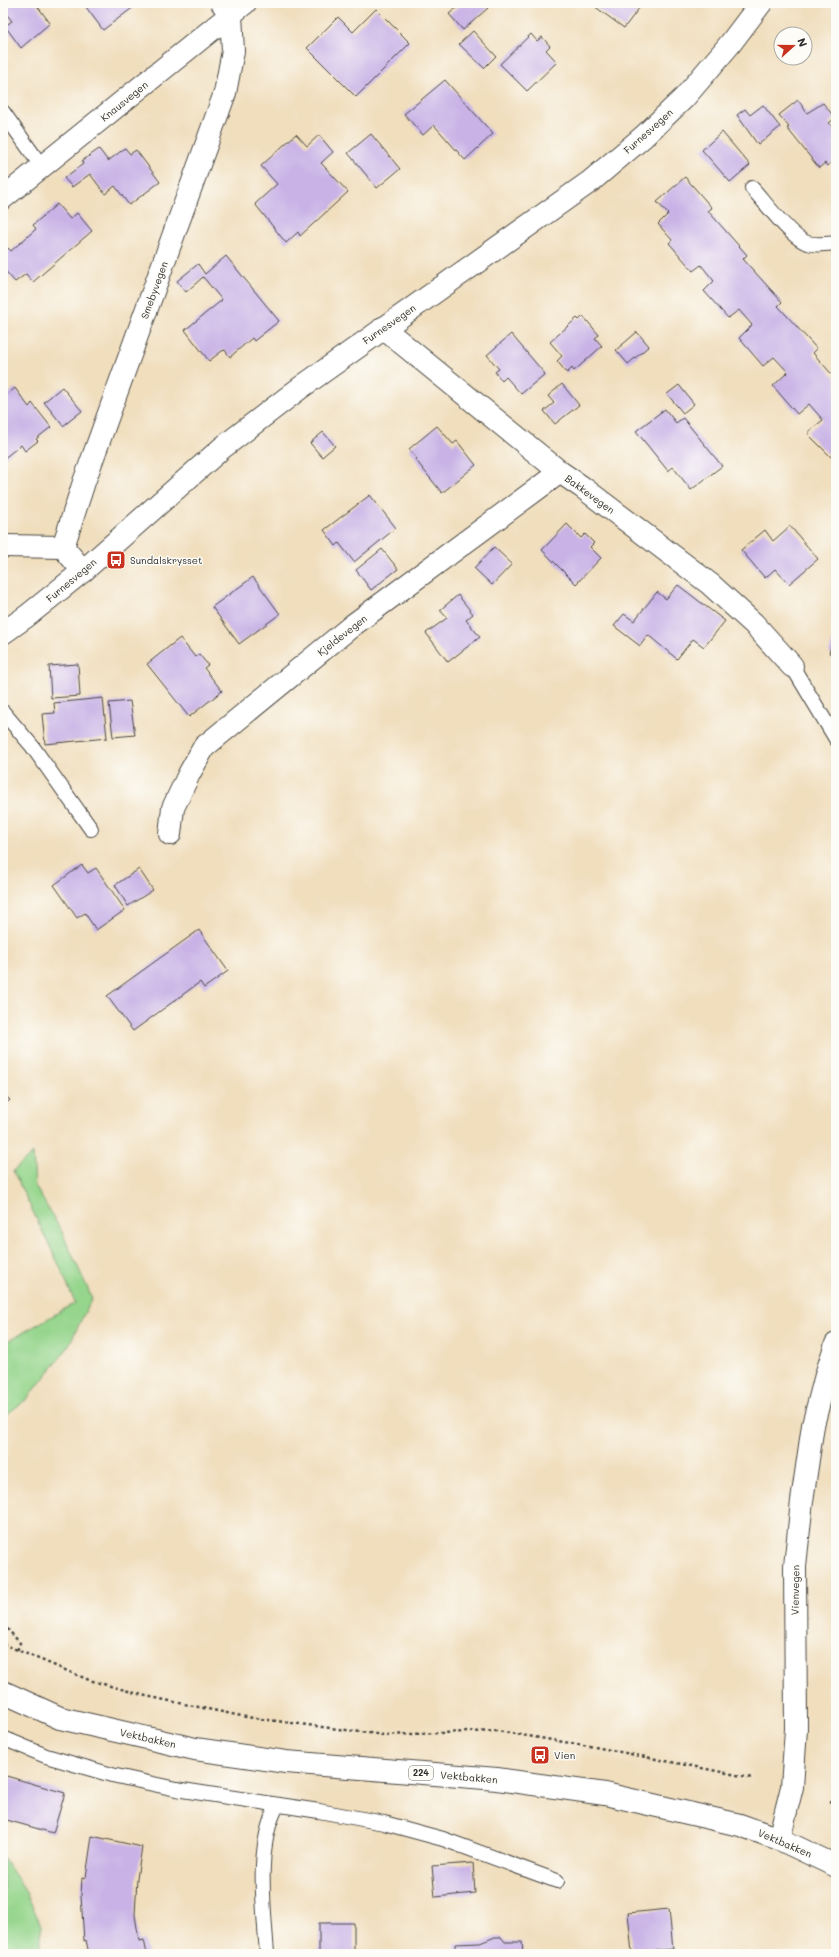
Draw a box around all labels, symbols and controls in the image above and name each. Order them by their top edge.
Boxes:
north arrow [773,26,813,66]
text: N [794,36,811,49]
street label: Knausvegen [97,78,151,124]
street label: Furnesvegen [620,105,676,157]
street label: Smebyvegen [137,259,171,321]
street label: Furnesvegen [360,301,418,347]
street label: Bakkevegen [562,471,618,517]
bus stop icon: Sundalskrysset [105,549,127,571]
place label: Sundalskrysset [130,553,202,567]
street label: Furnesvegen [43,555,99,605]
street label: Kjeldevegen [314,611,370,659]
street label: Vienvegen [788,1565,802,1615]
street label: Vektbakken [119,1725,177,1751]
bus stop icon: Vien [529,1744,551,1766]
place label: Vien [554,1748,575,1762]
road number: 224 [409,1766,433,1780]
street label: Vektbakken [440,1768,498,1786]
street label: Vektbakken [756,1825,814,1861]

